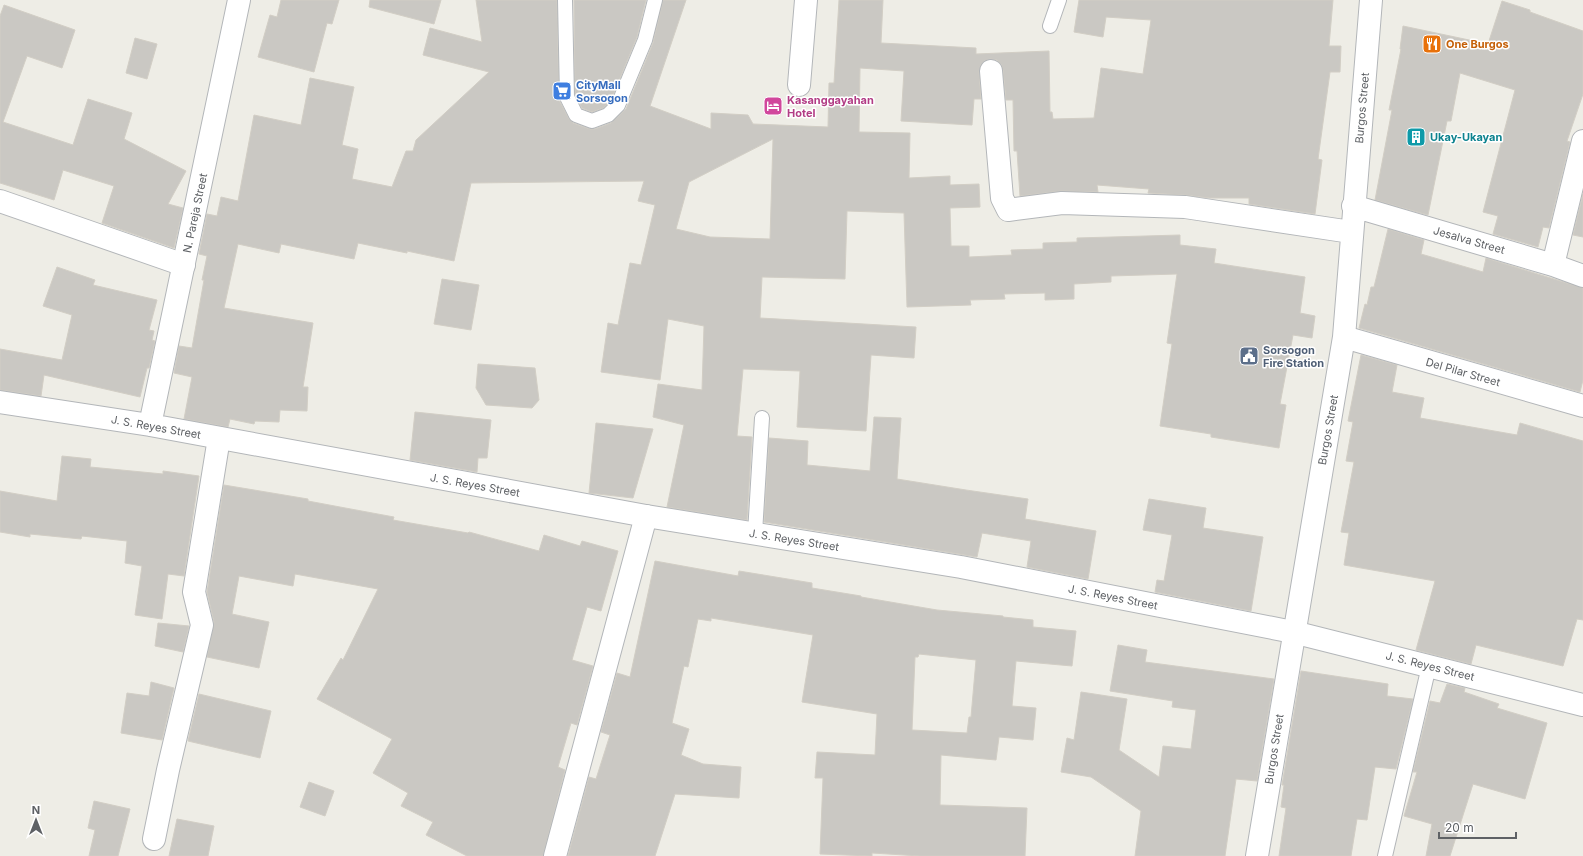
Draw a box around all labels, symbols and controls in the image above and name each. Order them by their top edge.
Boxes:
restaurant icon: One Burgos [1421,33,1443,55]
place label: One Burgos [1446,37,1509,51]
street label: Burgos Street [1352,72,1372,144]
place label: CityMall Sorsogon [576,78,628,105]
supermarket icon: CityMall Sorsogon [551,80,573,102]
place label: Kasanggayahan Hotel [787,93,874,120]
hotel icon: Kasanggayahan Hotel [762,95,784,117]
building icon: Ukay-Ukayan [1405,126,1427,148]
place label: Ukay-Ukayan [1430,130,1502,144]
street label: N. Pareja Street [180,171,210,254]
street label: Jesalva Street [1432,223,1507,257]
place label: Sorsogon Fire Station [1263,343,1324,370]
public building icon: Sorsogon Fire Station [1238,345,1260,367]
street label: Del Pilar Street [1424,355,1502,389]
street label: Burgos Street [1315,393,1341,466]
street label: J. S. Reyes Street [110,412,202,442]
street label: J. S. Reyes Street [429,470,521,500]
street label: J. S. Reyes Street [748,526,840,554]
street label: J. S. Reyes Street [1067,581,1159,613]
street label: J. S. Reyes Street [1384,648,1476,684]
street label: Burgos Street [1262,712,1287,785]
north arrow [16,800,56,840]
text: N [32,803,40,817]
scale bar [1439,814,1516,840]
text: 20 m [1445,820,1474,835]

